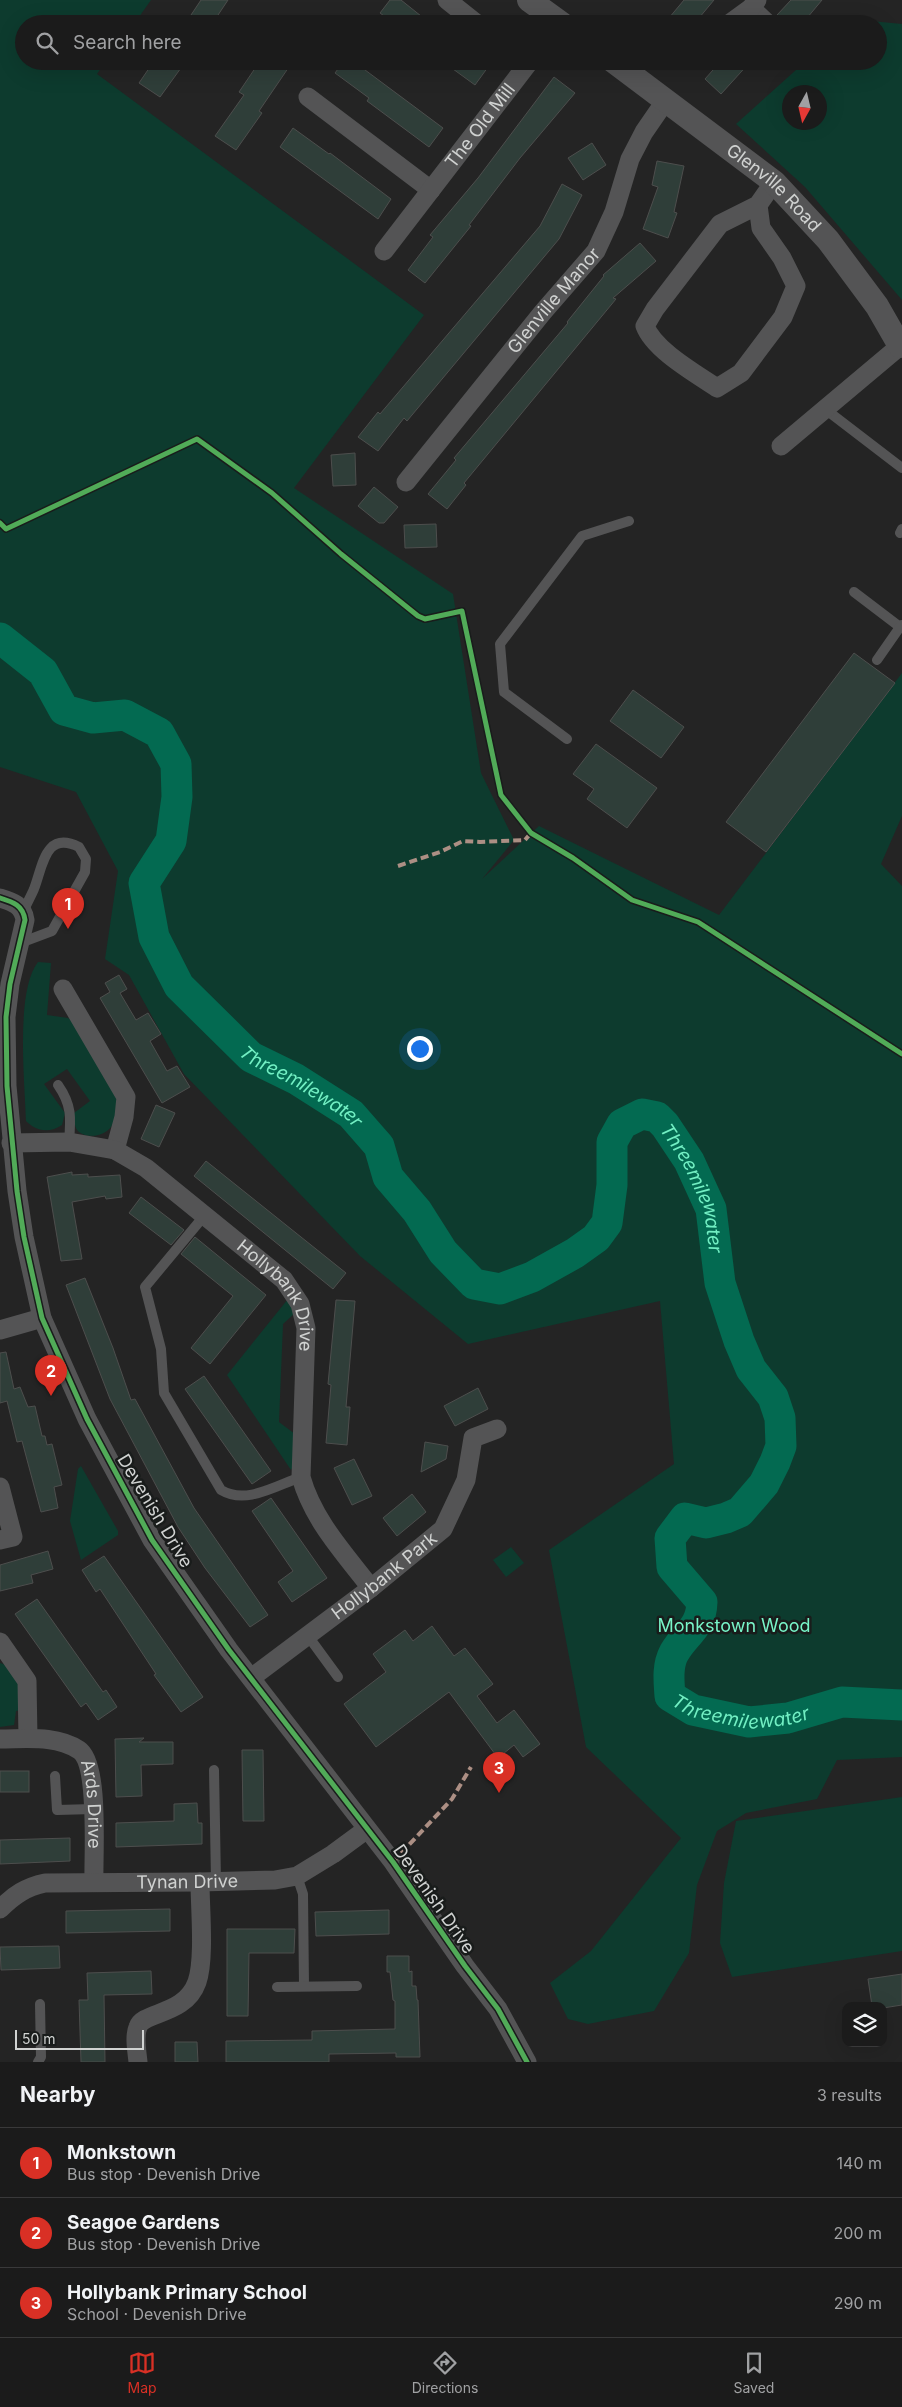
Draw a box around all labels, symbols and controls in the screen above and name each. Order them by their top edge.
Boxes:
search box [15,15,887,70]
icon: search [33,29,61,57]
text: Search here [73,31,182,54]
street label: The Old Mill [441,79,519,172]
north arrow [782,85,827,130]
street label: Glenville Road [723,139,826,236]
street label: Glenville Manor [503,243,604,357]
pin: 1 [52,888,84,929]
your location [407,1036,433,1062]
water label: Threemilewater [234,1041,368,1132]
water label: Threemilewater [655,1119,727,1255]
street label: Hollybank Drive [233,1235,317,1352]
pin: 2 [35,1355,67,1396]
street label: Devenish Drive [113,1450,197,1571]
street label: Hollybank Park [327,1527,441,1624]
park label: Monkstown Wood [657,1615,811,1636]
water label: Threemilewater [668,1689,813,1734]
pin: 3 [483,1752,515,1793]
street label: Ards Drive [77,1757,105,1849]
street label: Devenish Drive [389,1840,480,1957]
street label: Tynan Drive [136,1870,238,1892]
map controls [842,2002,887,2047]
button: layers [842,2002,887,2047]
scale bar [15,2027,144,2050]
text: 50 m [22,2030,56,2047]
text: Nearby [20,2082,95,2107]
text: 3 results [817,2085,882,2105]
text: Monkstown [67,2141,176,2164]
text: 1 [33,2153,39,2173]
text: 140 m [837,2153,882,2173]
text: Bus stop · Devenish Drive [67,2164,260,2184]
text: Seagoe Gardens [67,2211,220,2234]
text: 2 [31,2223,41,2243]
text: 200 m [834,2223,882,2243]
text: Bus stop · Devenish Drive [67,2234,260,2254]
text: Hollybank Primary School [67,2281,307,2304]
text: 3 [31,2293,41,2313]
text: 290 m [834,2293,882,2313]
text: School · Devenish Drive [67,2304,247,2324]
tab: Map [128,2349,157,2396]
tab: Directions [412,2349,478,2396]
tab: Saved [733,2349,774,2396]

